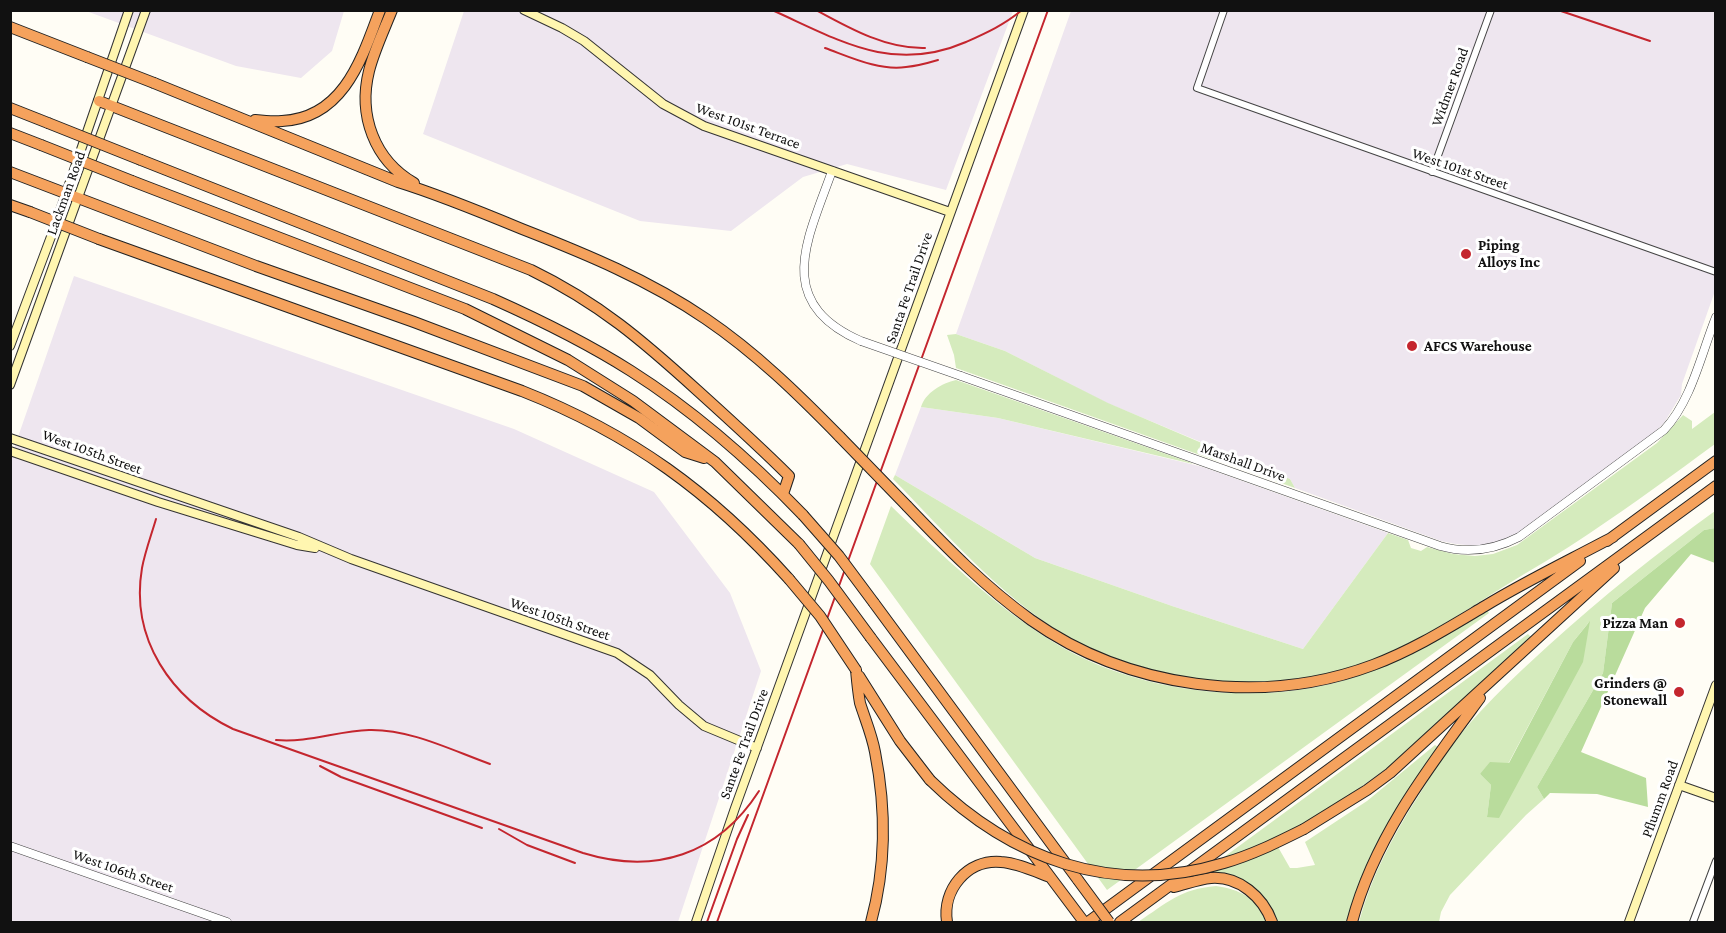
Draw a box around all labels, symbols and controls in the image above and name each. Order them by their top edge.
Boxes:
street label: Widmer Road [1427,45,1473,129]
street label: West 101st Terrace [693,99,803,153]
street label: West 101st Street [1409,144,1511,194]
street label: Lackman Road [42,149,90,237]
street label: Santa Fe Trail Drive [882,230,936,346]
place label: Piping Alloys Inc [1478,236,1540,271]
marker: Piping Alloys Inc [1459,247,1473,261]
place label: AFCS Warehouse [1424,337,1532,355]
marker: AFCS Warehouse [1405,339,1419,353]
street label: West 105th Street [40,426,144,478]
street label: Marshall Drive [1198,438,1288,486]
street label: West 105th Street [508,593,612,645]
place label: Pizza Man [1602,614,1668,632]
marker: Pizza Man [1673,616,1687,630]
place label: Grinders @ Stonewall [1594,674,1667,709]
marker: Grinders @ Stonewall [1672,685,1686,699]
street label: Sante Fe Trail Drive [716,686,772,802]
street label: Pflumm Road [1638,758,1682,840]
street label: West 106th Street [70,845,176,897]

